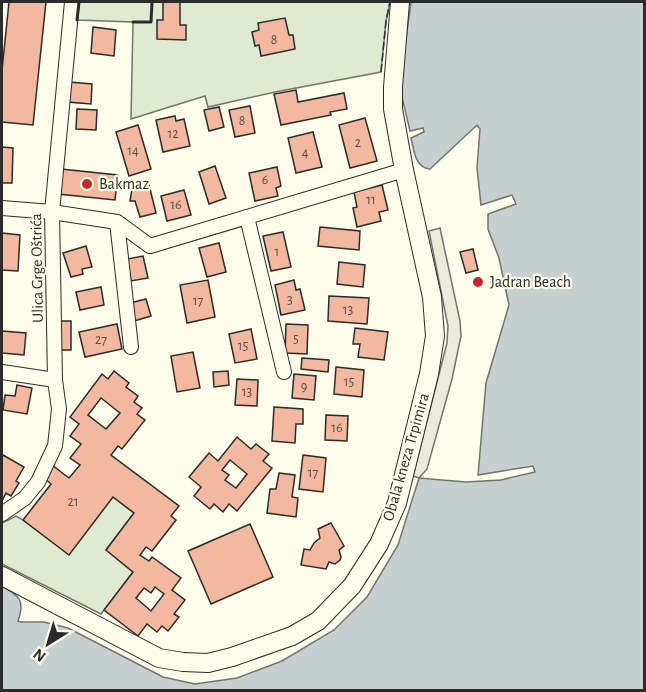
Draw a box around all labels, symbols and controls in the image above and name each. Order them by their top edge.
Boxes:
house number: 8 [271,33,277,47]
house number: 8 [239,114,245,128]
house number: 12 [167,127,179,141]
house number: 2 [355,136,361,150]
house number: 14 [127,144,139,158]
house number: 4 [302,146,309,160]
house number: 6 [262,173,268,187]
place label: Bakmaz [99,176,149,192]
marker: Bakmaz [80,177,94,191]
house number: 11 [366,193,376,207]
house number: 16 [170,198,182,212]
street label: Ulica Grge Oštrića [28,213,46,323]
house number: 1 [275,245,279,259]
place label: Jadran Beach [490,274,571,290]
marker: Jadran Beach [471,275,485,289]
house number: 3 [287,293,293,307]
house number: 17 [193,294,203,308]
house number: 13 [343,303,354,317]
house number: 5 [293,332,299,346]
house number: 27 [95,333,107,347]
house number: 15 [238,339,248,353]
house number: 15 [344,375,354,389]
house number: 9 [301,380,307,394]
house number: 13 [242,385,253,399]
street label: Obala kneza Trpimira [380,391,432,523]
house number: 16 [331,421,343,435]
house number: 17 [308,466,318,480]
house number: 21 [67,495,79,509]
north arrow [18,614,78,674]
text: N [30,645,49,665]

